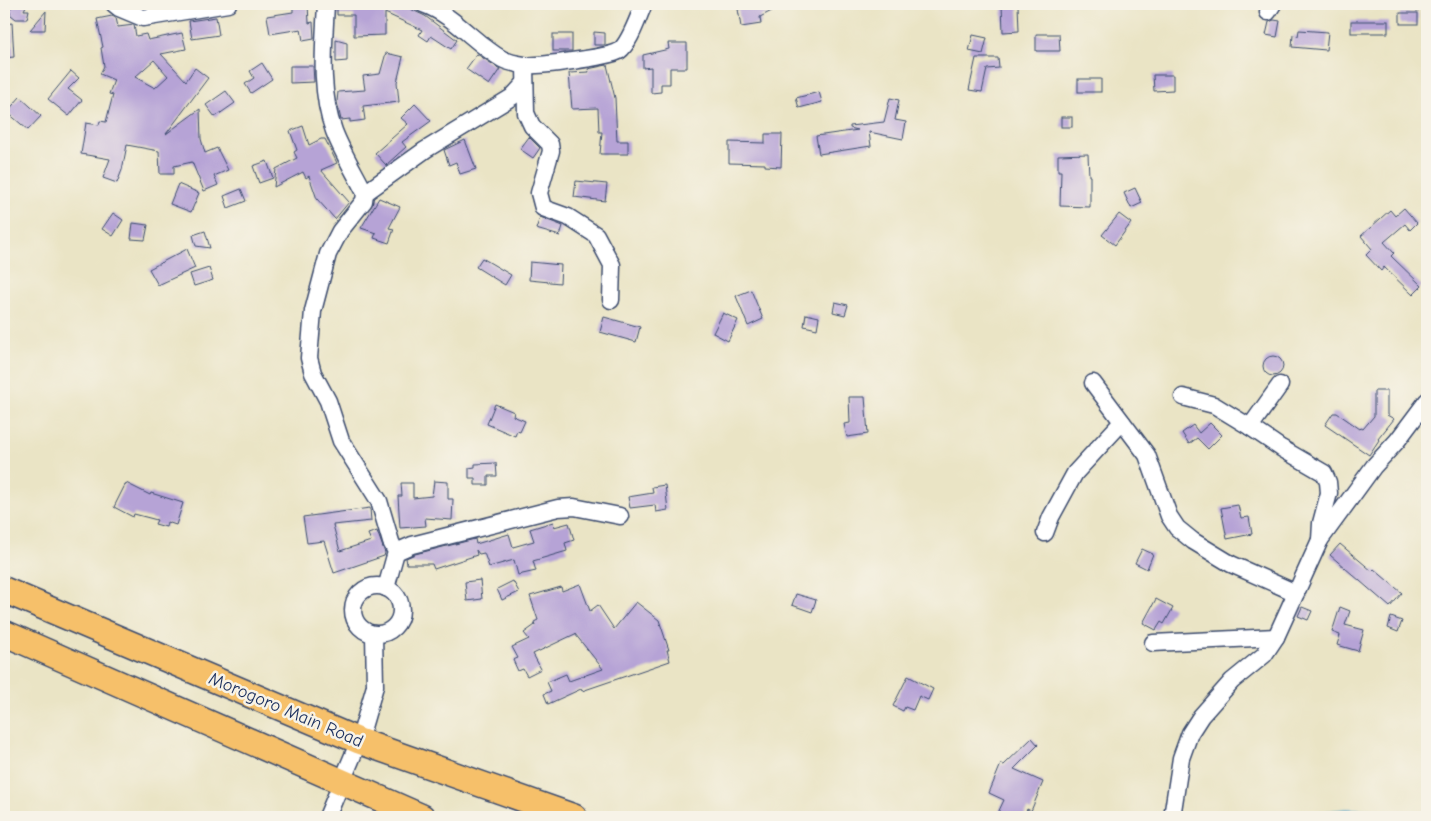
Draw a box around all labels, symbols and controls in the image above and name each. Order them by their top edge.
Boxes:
street label: Morogoro Main Road [206,668,366,752]

